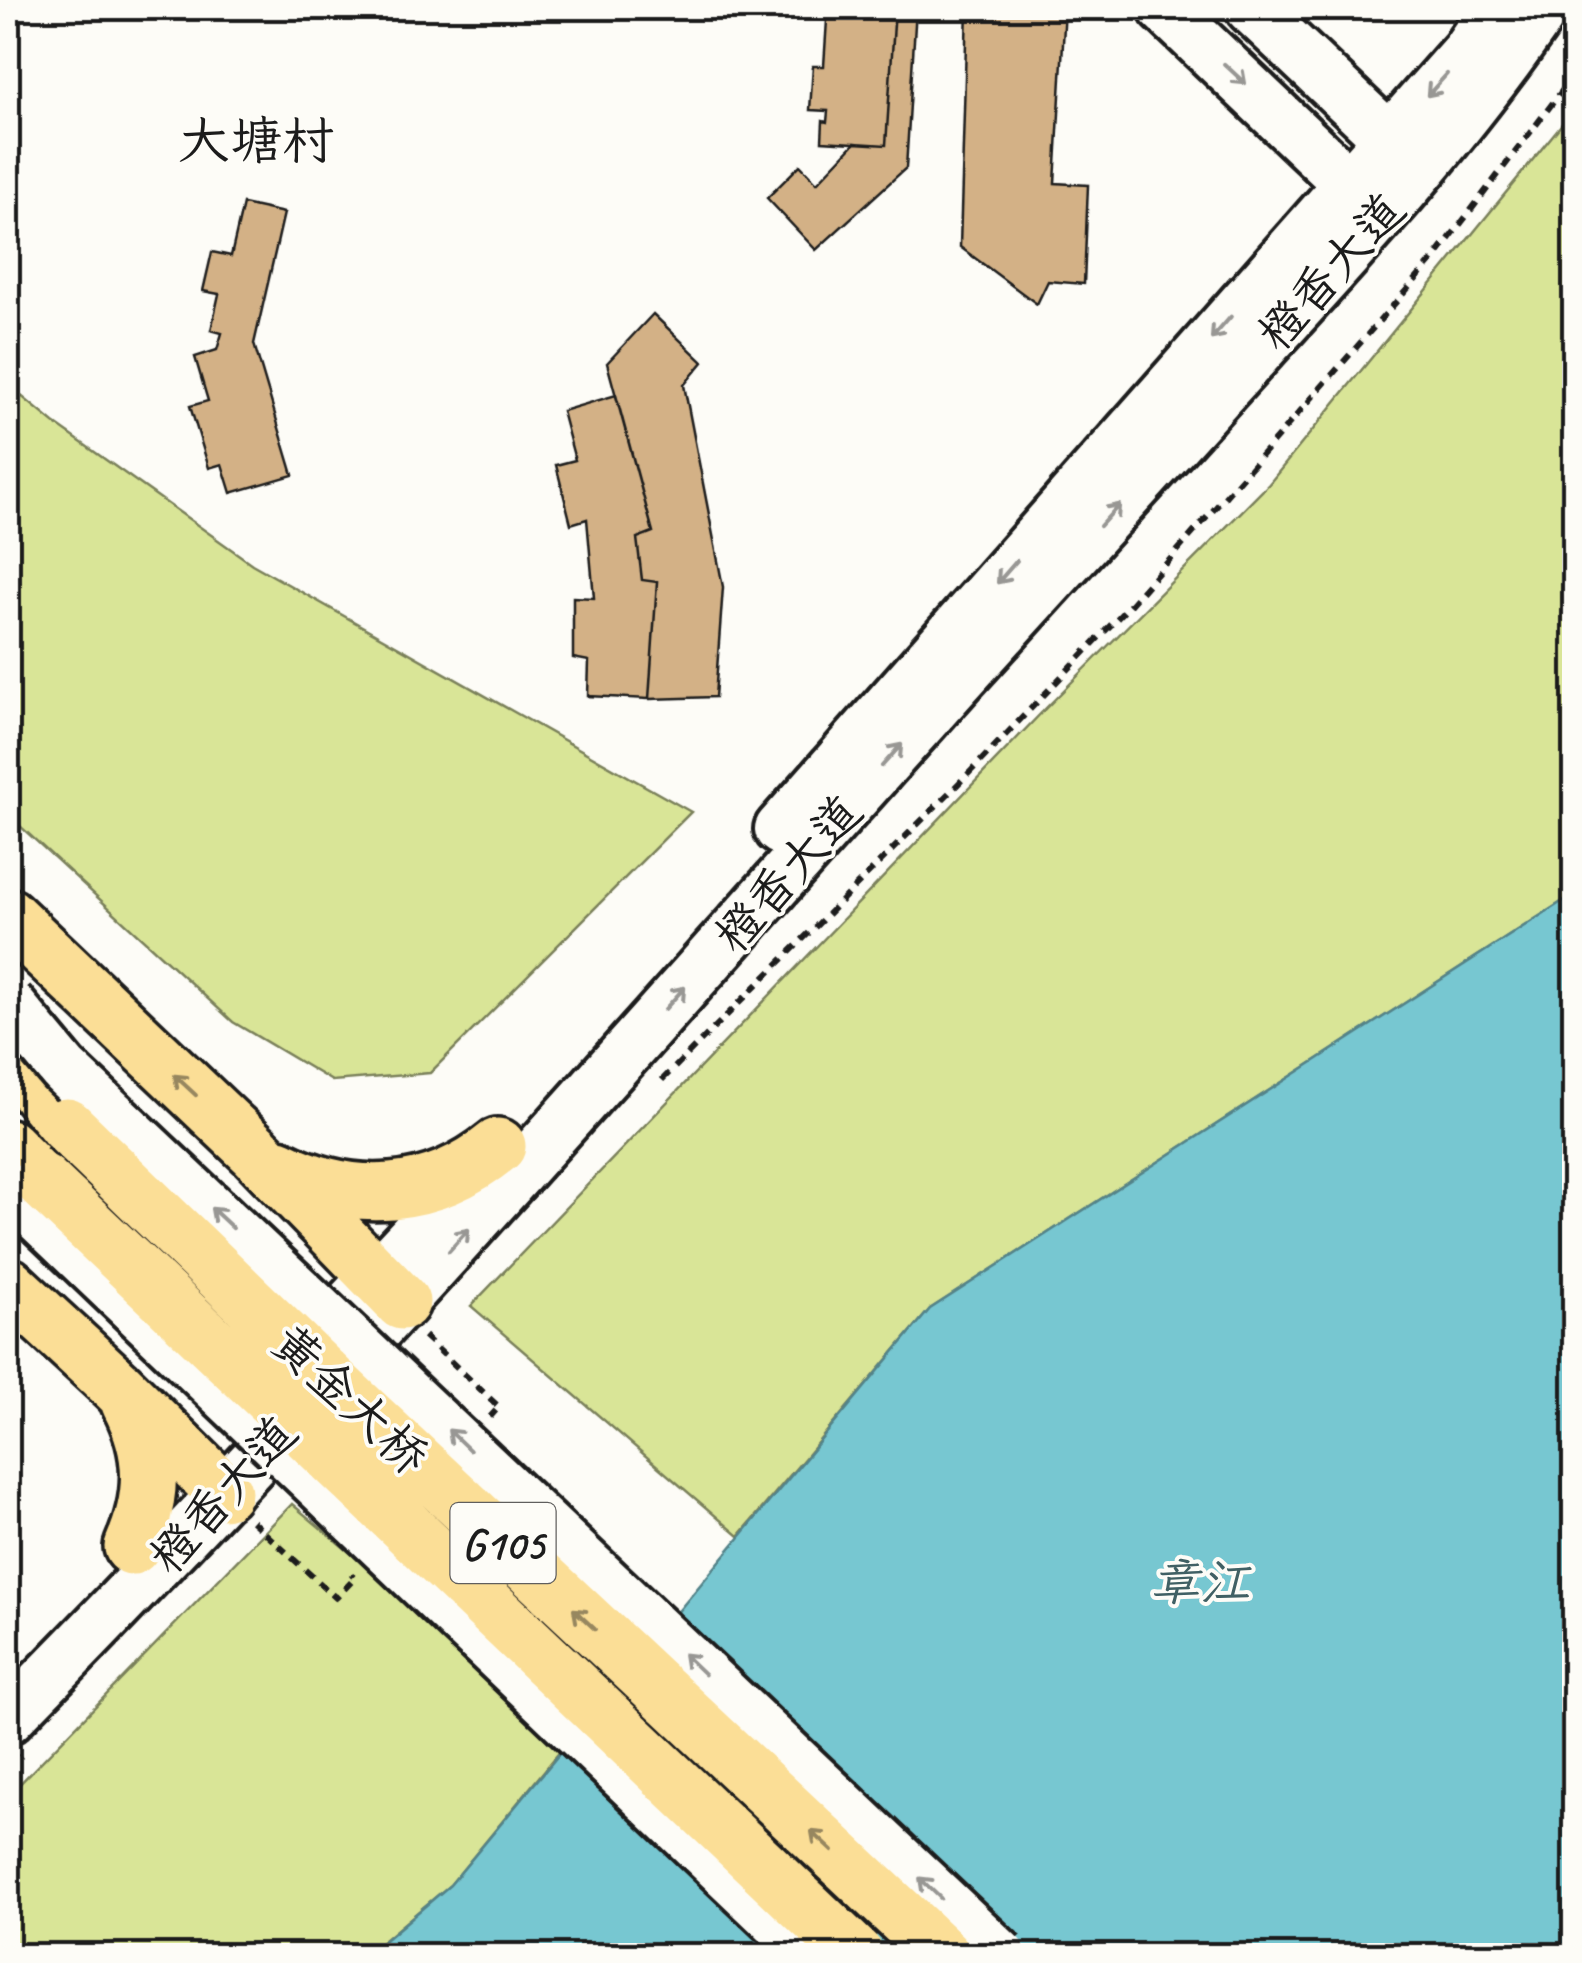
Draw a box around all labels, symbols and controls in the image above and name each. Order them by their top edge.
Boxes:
one-way arrow [1222,62,1246,86]
one-way arrow [1425,72,1448,97]
district label: 大塘村 [178,108,334,174]
street label: 橙香大道 [1244,180,1417,363]
one-way arrow [1210,315,1233,340]
one-way arrow [1098,503,1122,527]
one-way arrow [995,559,1018,584]
one-way arrow [880,743,903,769]
street label: 橙香大道 [701,782,874,965]
one-way arrow [664,986,687,1011]
one-way arrow [174,1073,198,1097]
one-way arrow [210,1207,235,1230]
one-way arrow [447,1228,470,1253]
street label: 黄金大桥 [260,1312,441,1487]
street label: 橙香大道 [136,1403,309,1586]
one-way arrow [447,1429,472,1452]
road number: G105 [450,1503,556,1583]
water label: 章江 [1150,1551,1252,1614]
one-way arrow [573,1607,597,1631]
one-way arrow [683,1652,707,1676]
one-way arrow [810,1829,834,1853]
one-way arrow [918,1877,943,1900]

